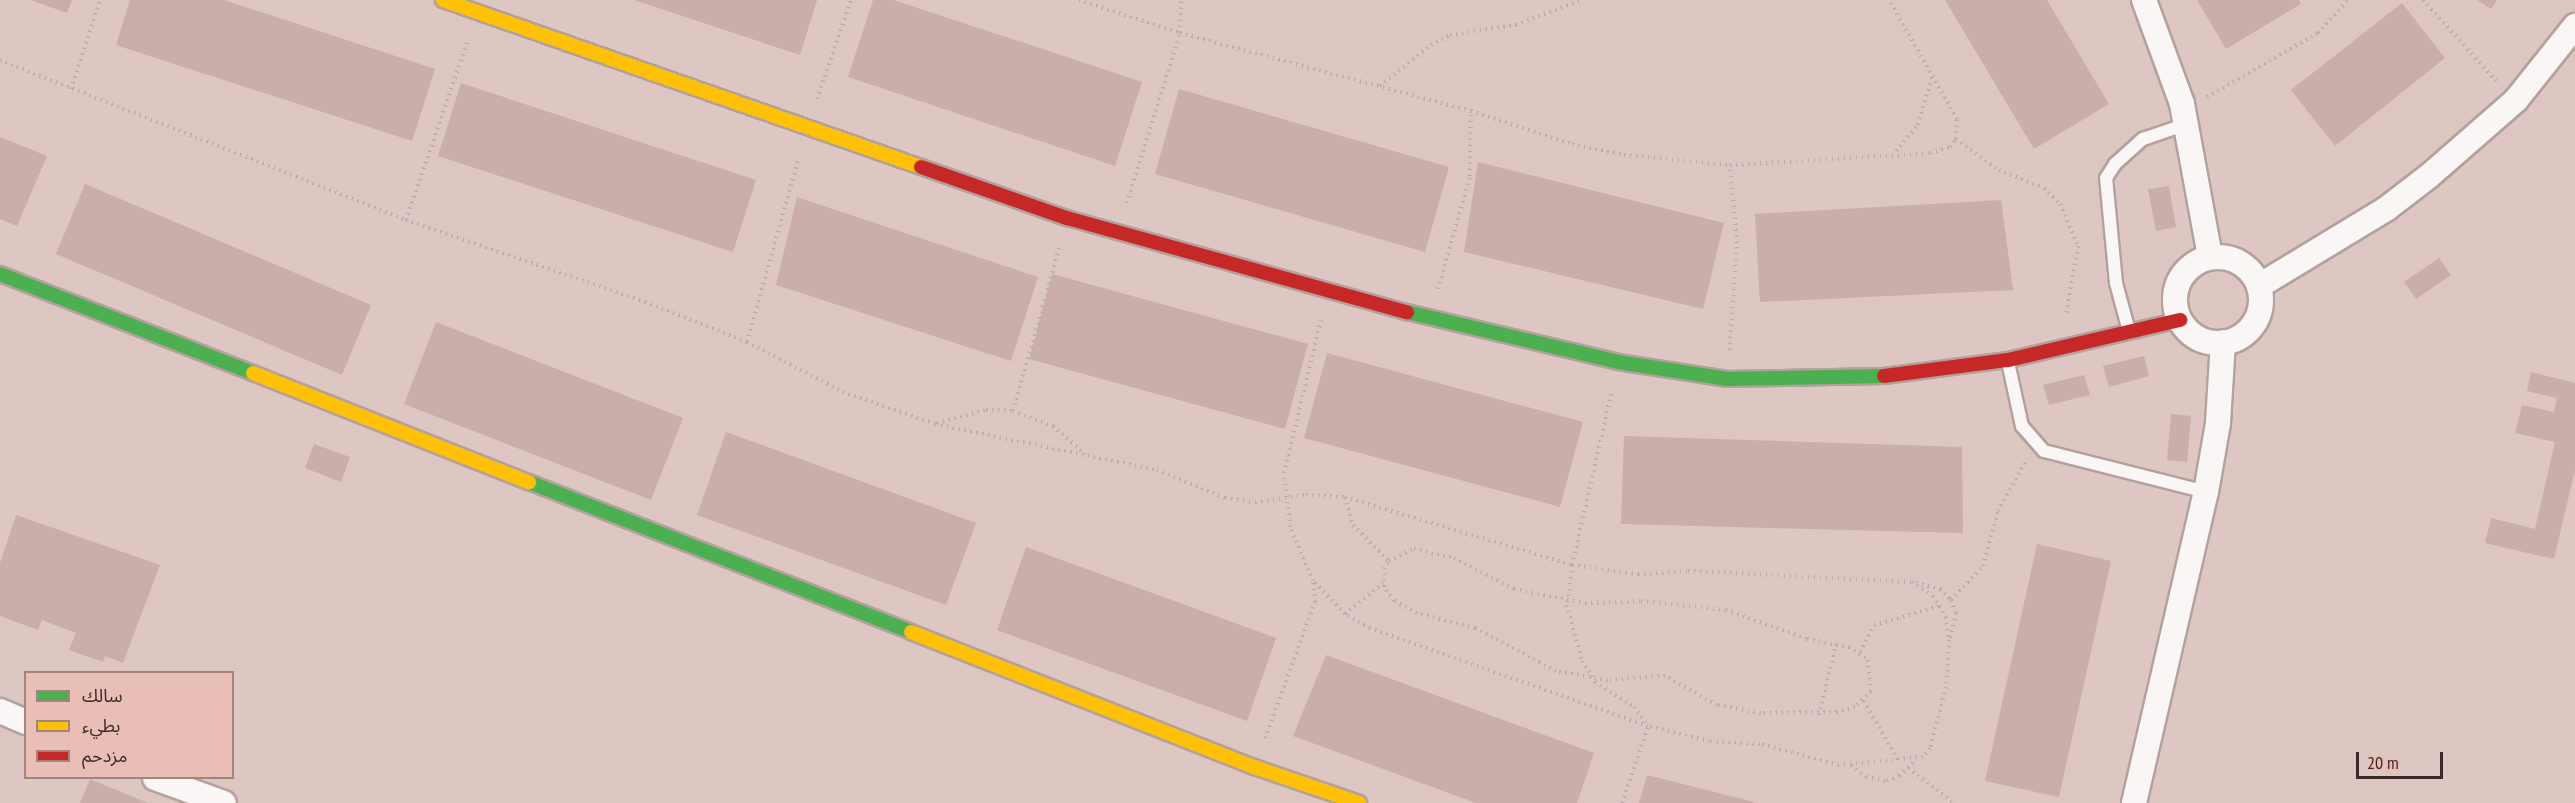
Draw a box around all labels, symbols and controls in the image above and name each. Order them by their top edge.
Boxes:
legend [24,671,234,779]
text: سالك [82,684,123,707]
text: بطيء [82,714,120,737]
scale bar [2359,740,2446,778]
text: مزدحم [82,744,127,767]
text: 20 m [2367,751,2399,774]

